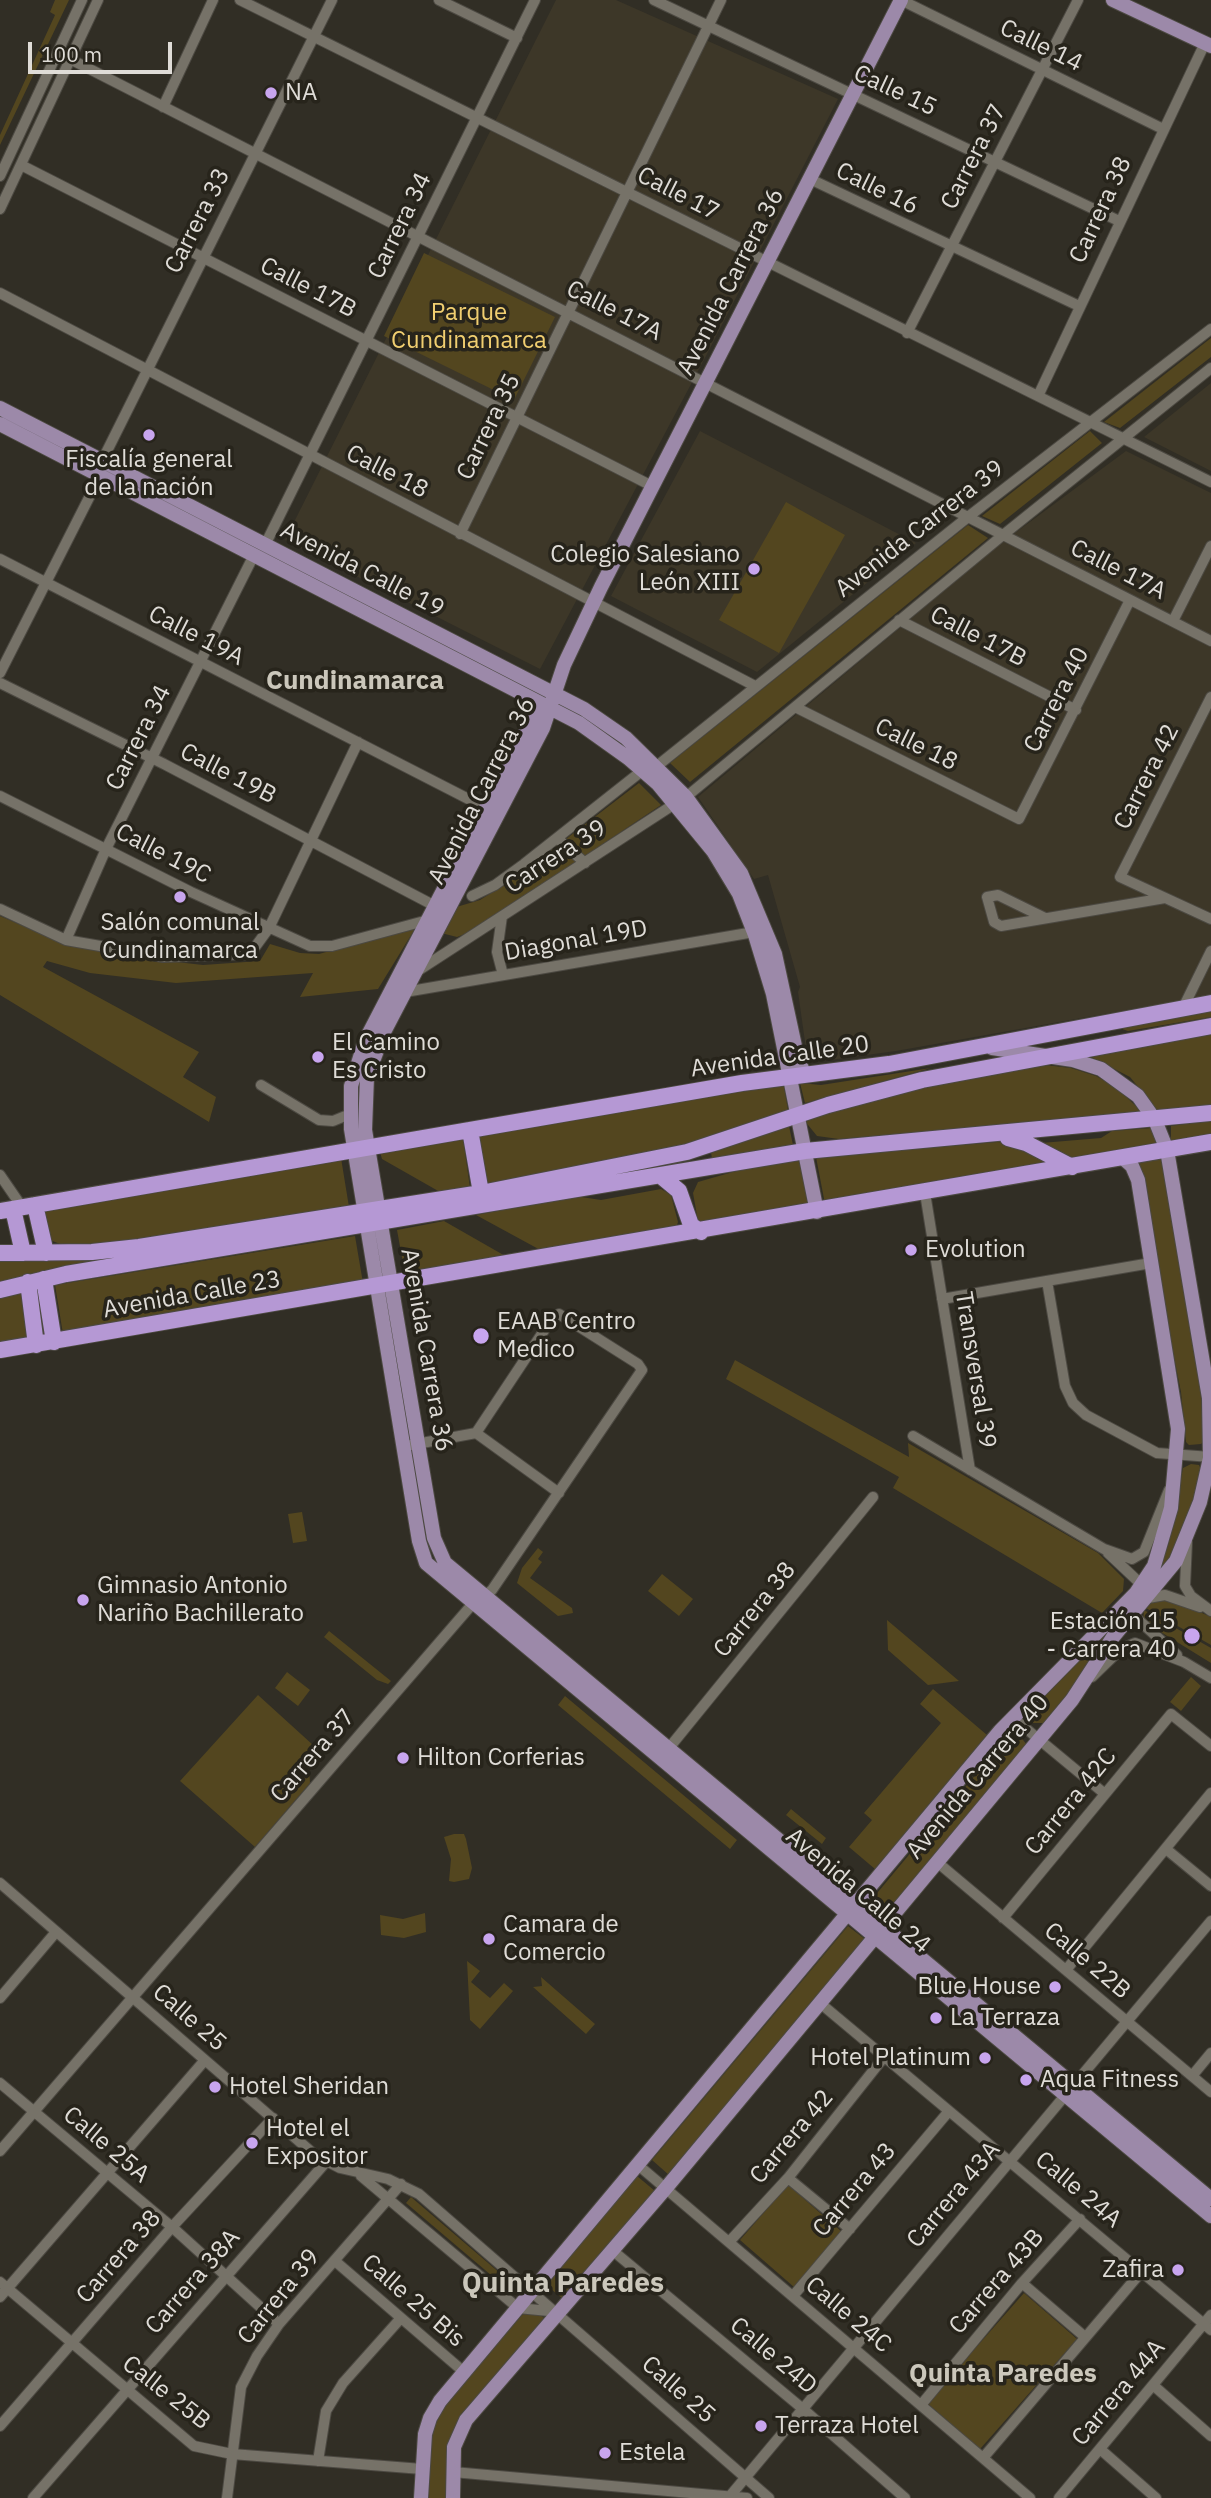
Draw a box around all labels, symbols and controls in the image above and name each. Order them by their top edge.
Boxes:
street label: Calle 14 [995,14,1087,78]
scale bar [32,28,175,72]
text: 100 m [41,40,102,68]
street label: Calle 15 [849,59,941,123]
place label: NA [285,79,317,107]
marker: NA [263,85,279,101]
street label: Carrera 37 [935,100,1013,214]
street label: Carrera 38 [1064,152,1138,268]
street label: Calle 16 [831,157,923,221]
street label: Calle 17 [632,161,724,227]
street label: Carrera 33 [159,164,237,278]
street label: Carrera 34 [362,168,438,284]
street label: Avenida Carrera 36 [671,184,791,380]
street label: Calle 17B [255,252,361,324]
street label: Calle 17A [561,275,667,347]
park label: Parque Cundinamarca [391,299,547,355]
street label: Carrera 35 [451,369,527,485]
marker: Fiscalía general de la nación [141,427,157,443]
street label: Calle 18 [341,439,433,505]
place label: Fiscalía general de la nación [65,446,233,502]
street label: Avenida Carrera 39 [830,454,1010,604]
street label: Avenida Calle 19 [275,516,449,624]
street label: Calle 17A [1065,534,1171,606]
place label: Colegio Salesiano León XIII [550,541,740,597]
marker: Colegio Salesiano León XIII [746,561,762,577]
street label: Calle 19A [143,600,249,672]
street label: Calle 17B [925,601,1031,673]
street label: Carrera 40 [1018,643,1096,757]
district label: Cundinamarca [266,665,444,697]
street label: Carrera 34 [100,681,178,795]
street label: Avenida Carrera 36 [422,693,542,889]
street label: Calle 18 [870,713,962,777]
street label: Carrera 42 [1108,720,1186,834]
street label: Calle 19B [175,738,281,810]
street label: Carrera 39 [500,814,612,900]
street label: Calle 19C [110,818,216,890]
marker: Salón comunal Cundinamarca [172,889,188,905]
place label: Salón comunal Cundinamarca [101,909,259,965]
street label: Diagonal 19D [502,914,650,968]
place label: El Camino Es Cristo [332,1029,440,1085]
street label: Avenida Calle 20 [689,1030,871,1084]
marker: El Camino Es Cristo [310,1049,326,1065]
place label: Evolution [925,1236,1026,1264]
marker: Evolution [903,1242,919,1258]
street label: Avenida Carrera 36 [394,1246,458,1454]
street label: Avenida Calle 23 [101,1265,283,1325]
street label: Transversal 39 [948,1290,1002,1450]
place label: EAAB Centro Medico [497,1308,636,1364]
marker: EAAB Centro Medico [471,1326,491,1346]
street label: Carrera 38 [708,1556,802,1664]
place label: Gimnasio Antonio Nariño Bachillerato [97,1572,304,1628]
marker: Gimnasio Antonio Nariño Bachillerato [75,1592,91,1608]
place label: Estación 15 - Carrera 40 [1046,1608,1176,1664]
marker: Estación 15 - Carrera 40 [1182,1626,1202,1646]
street label: Avenida Carrera 40 [901,1689,1055,1865]
street label: Carrera 37 [265,1703,361,1809]
street label: Carrera 42C [1019,1743,1123,1861]
place label: Hilton Corferias [417,1744,585,1772]
marker: Hilton Corferias [395,1750,411,1766]
street label: Avenida Calle 24 [780,1822,936,1960]
place label: Camara de Comercio [503,1911,619,1967]
street label: Calle 22B [1038,1917,1136,2005]
marker: Camara de Comercio [481,1931,497,1947]
place label: Blue House [917,1973,1041,2001]
street label: Calle 25 [146,1978,232,2058]
marker: Blue House [1047,1979,1063,1995]
place label: La Terraza [950,2004,1060,2032]
marker: La Terraza [928,2010,944,2026]
place label: Hotel Platinum [810,2044,971,2072]
marker: Hotel Platinum [977,2050,993,2066]
place label: Aqua Fitness [1040,2066,1179,2094]
marker: Aqua Fitness [1018,2072,1034,2088]
place label: Hotel Sheridan [229,2073,389,2101]
marker: Hotel Sheridan [207,2079,223,2095]
street label: Carrera 42 [744,2084,840,2190]
street label: Calle 25A [57,2101,155,2189]
place label: Hotel el Expositor [266,2115,368,2171]
marker: Hotel el Expositor [244,2135,260,2151]
street label: Carrera 43A [901,2136,1007,2254]
street label: Carrera 43 [807,2137,903,2243]
street label: Calle 24A [1029,2146,1127,2234]
street label: Carrera 38 [71,2204,167,2310]
street label: Carrera 43B [943,2223,1051,2341]
street label: Carrera 38A [140,2224,246,2340]
street label: Carrera 39 [232,2243,326,2351]
street label: Calle 25 Bis [356,2248,470,2354]
place label: Zafira [1102,2256,1164,2284]
marker: Zafira [1170,2262,1186,2278]
district label: Quinta Paredes [462,2267,664,2301]
street label: Calle 24C [799,2271,897,2359]
street label: Calle 24D [724,2311,822,2401]
street label: Carrera 44A [1066,2334,1172,2452]
street label: Calle 25B [116,2350,216,2436]
street label: Calle 25 [635,2350,721,2430]
district label: Quinta Paredes [909,2358,1097,2390]
place label: Terraza Hotel [775,2412,919,2440]
marker: Terraza Hotel [753,2418,769,2434]
place label: Estela [619,2439,685,2467]
marker: Estela [597,2445,613,2461]

